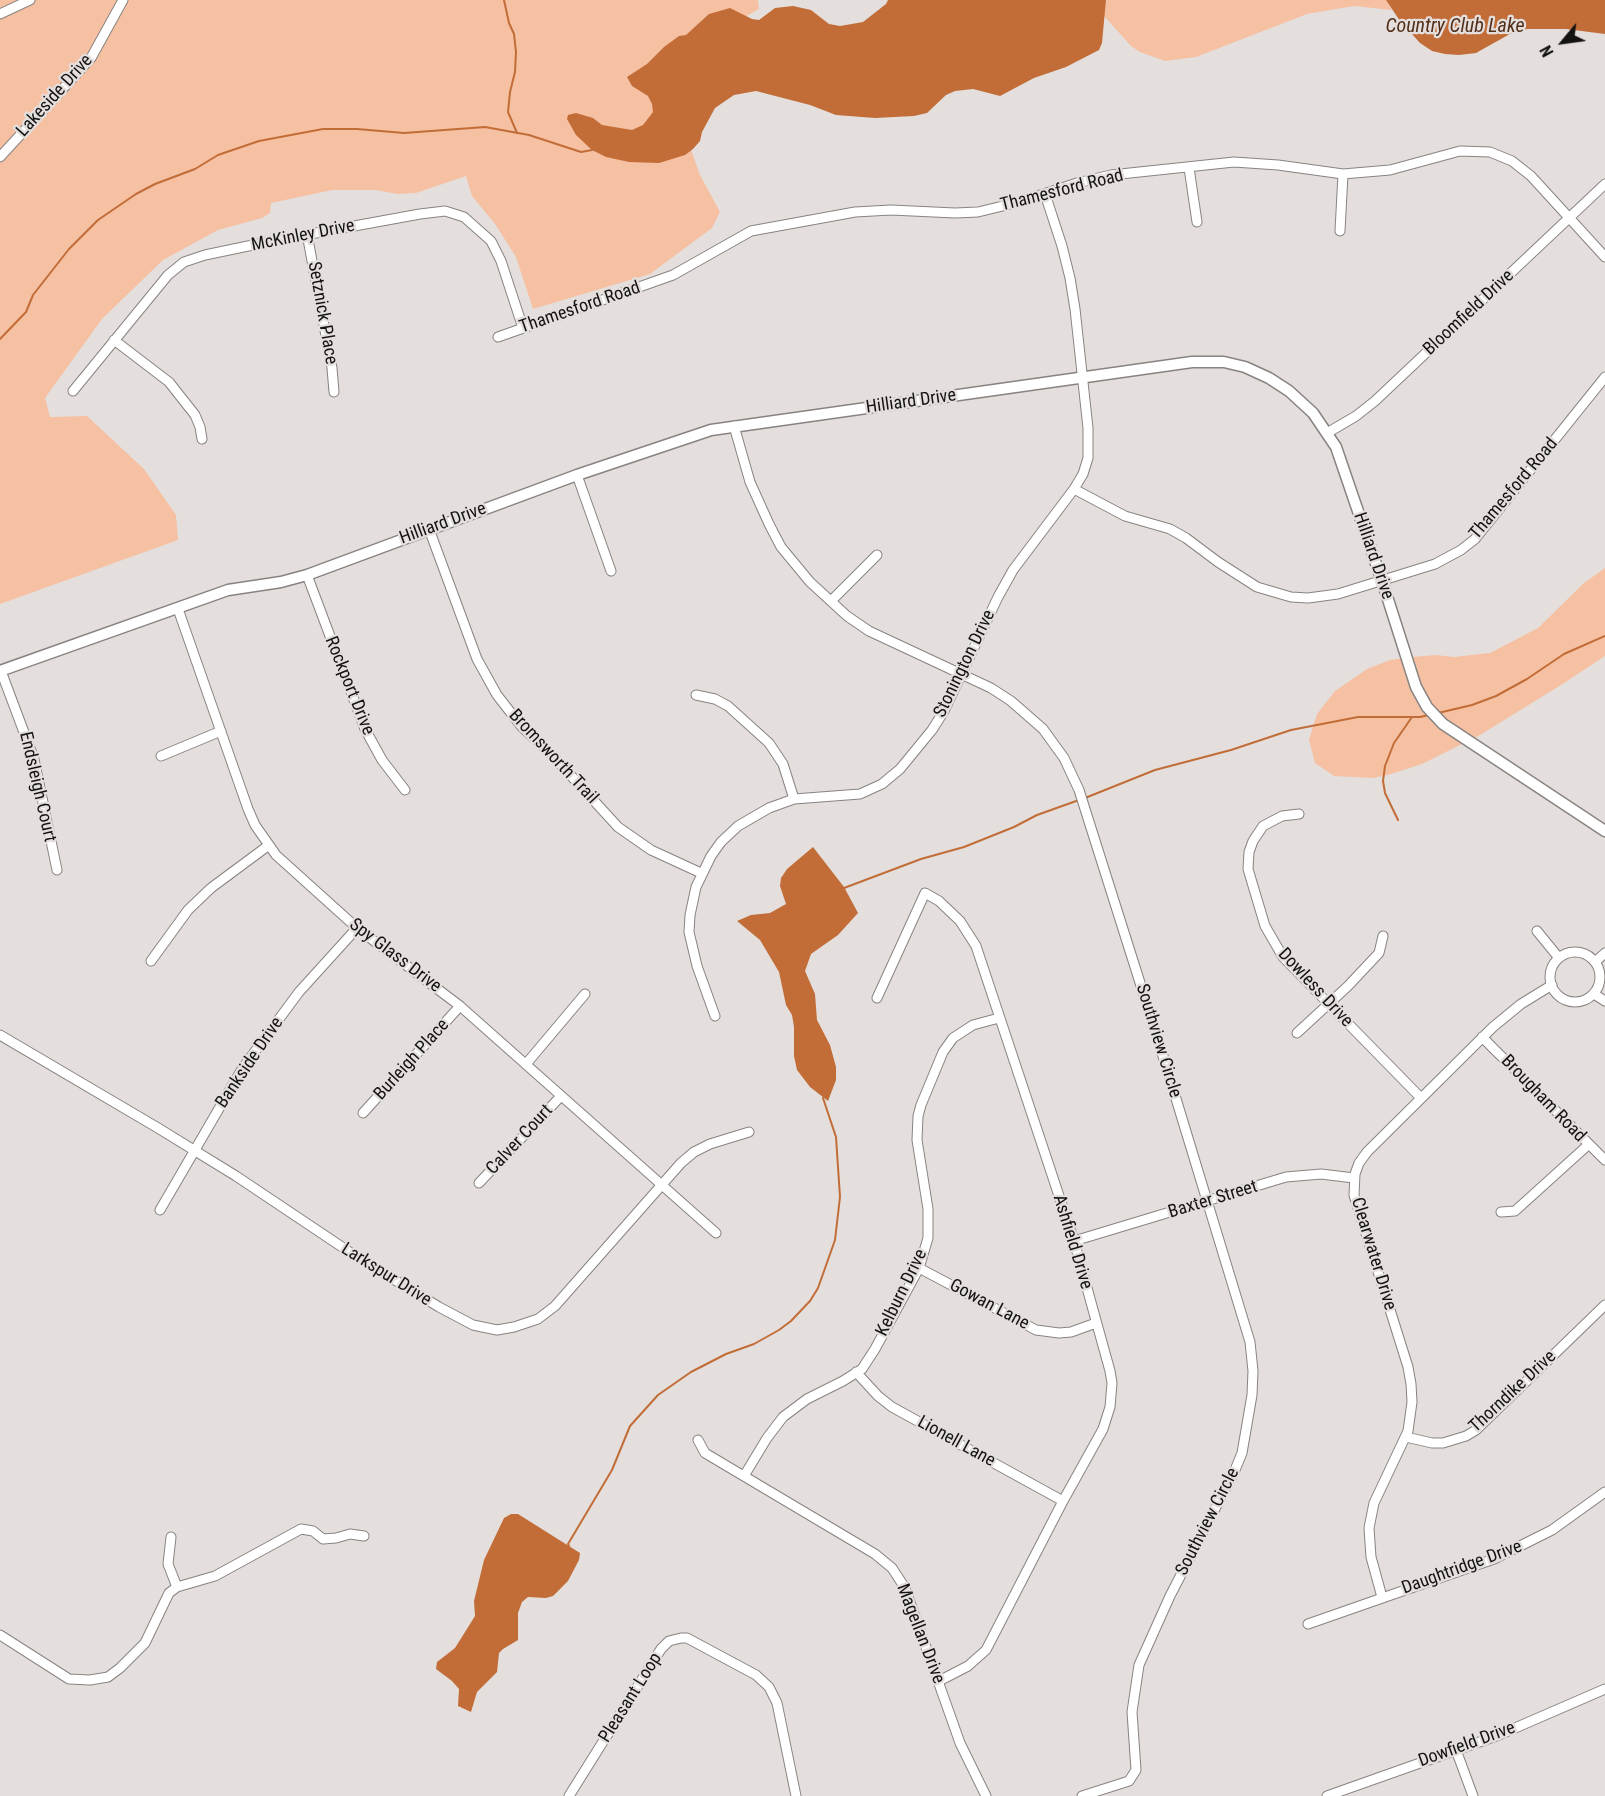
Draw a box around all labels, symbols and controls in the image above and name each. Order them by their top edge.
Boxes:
north arrow [1533,12,1593,72]
water label: Country Club Lake [1385,15,1525,39]
text: N [1536,42,1558,60]
street label: Lakeside Drive [12,50,98,142]
street label: Thamesford Road [998,165,1126,217]
street label: McKinley Drive [250,215,356,257]
street label: Setznick Place [302,260,342,366]
street label: Bloomfield Drive [1419,266,1519,360]
street label: Thamesford Road [517,277,643,339]
street label: Hilliard Drive [865,385,957,419]
street label: Thamesford Road [1465,434,1563,544]
street label: Hilliard Drive [397,498,489,550]
street label: Hilliard Drive [1348,510,1398,602]
street label: Stonington Drive [930,607,1000,721]
street label: Rockport Drive [319,634,379,738]
street label: Bromsworth Trail [504,705,602,809]
street label: Endsleigh Court [14,730,60,844]
street label: Spy Glass Drive [345,914,445,998]
street label: Dowless Drive [1273,944,1357,1032]
street label: Southview Circle [1130,982,1186,1100]
street label: Bankside Drive [212,1013,288,1113]
street label: Burleigh Place [370,1015,454,1105]
street label: Brougham Road [1496,1051,1590,1147]
street label: Calver Court [482,1101,558,1179]
street label: Baxter Street [1166,1176,1260,1224]
street label: Ashfield Drive [1047,1192,1097,1292]
street label: Clearwater Drive [1346,1195,1400,1313]
street label: Larkspur Drive [337,1239,435,1311]
street label: Kelburn Drive [872,1246,932,1340]
street label: Gowan Lane [945,1275,1033,1335]
street label: Thorndike Drive [1465,1346,1561,1438]
street label: Lionell Lane [913,1412,999,1472]
street label: Southview Circle [1172,1465,1244,1579]
street label: Daughtridge Drive [1399,1536,1525,1600]
street label: Magellan Drive [891,1581,949,1687]
street label: Pleasant Loop [595,1649,667,1747]
street label: Dowfield Drive [1416,1718,1518,1772]

